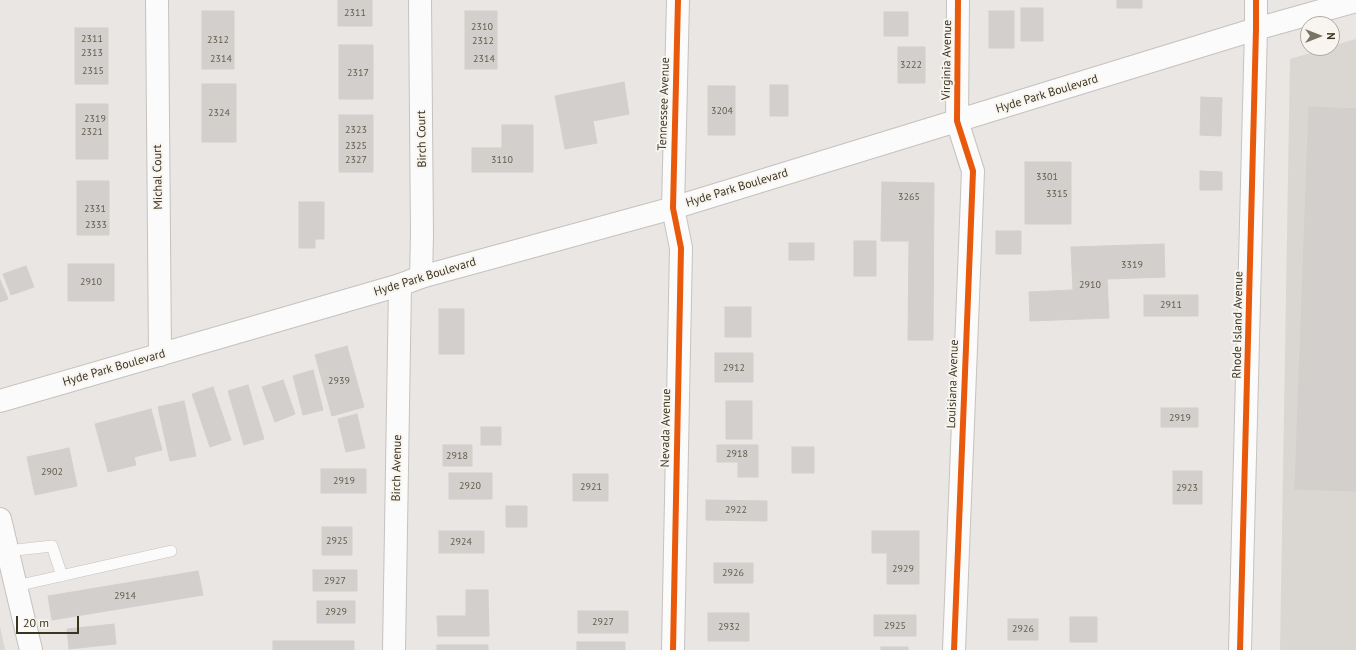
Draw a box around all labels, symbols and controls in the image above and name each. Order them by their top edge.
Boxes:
house number: 2311 [344,7,366,19]
north arrow [1300,16,1340,56]
street label: Virginia Avenue [939,20,955,100]
house number: 2310 [471,21,493,33]
text: N [1324,32,1338,40]
house number: 2311 [81,33,103,45]
house number: 2312 [207,34,229,46]
house number: 2312 [472,35,494,47]
house number: 2313 [81,47,103,59]
house number: 2314 [210,53,232,65]
house number: 2314 [473,53,495,65]
street label: Tennessee Avenue [655,57,673,151]
house number: 3222 [900,59,922,71]
house number: 2315 [82,65,104,77]
house number: 2317 [347,67,369,79]
street label: Hyde Park Boulevard [994,72,1100,116]
house number: 3204 [711,105,733,117]
house number: 2324 [208,107,230,119]
street label: Birch Court [414,110,430,168]
house number: 2319 [84,113,106,125]
house number: 2323 [345,124,367,136]
house number: 2321 [81,126,103,138]
house number: 2325 [345,140,367,152]
street label: Michal Court [150,144,166,210]
house number: 2327 [345,154,367,166]
house number: 3110 [491,154,513,166]
street label: Hyde Park Boulevard [684,166,790,210]
house number: 3301 [1036,171,1058,183]
house number: 3315 [1046,188,1068,200]
house number: 3265 [898,191,920,203]
house number: 2331 [84,203,106,215]
house number: 2333 [85,219,107,231]
street label: Hyde Park Boulevard [372,255,478,299]
house number: 3319 [1121,259,1143,271]
street label: Rhode Island Avenue [1230,271,1246,379]
house number: 2910 [80,276,102,288]
house number: 2910 [1079,279,1101,291]
house number: 2911 [1160,299,1182,311]
street label: Louisiana Avenue [944,339,962,429]
street label: Hyde Park Boulevard [61,346,167,390]
house number: 2912 [723,362,745,374]
house number: 2939 [328,375,350,387]
street label: Nevada Avenue [658,389,674,467]
house number: 2919 [1169,412,1191,424]
street label: Birch Avenue [389,434,405,502]
house number: 2918 [726,448,748,460]
house number: 2918 [446,450,468,462]
house number: 2902 [41,466,63,478]
house number: 2919 [333,475,355,487]
house number: 2920 [459,480,481,492]
house number: 2921 [580,481,602,493]
house number: 2923 [1176,482,1198,494]
house number: 2922 [725,504,747,516]
house number: 2925 [326,535,348,547]
house number: 2924 [450,536,472,548]
house number: 2929 [892,563,914,575]
house number: 2926 [722,567,744,579]
house number: 2927 [324,575,346,587]
house number: 2914 [114,590,136,602]
house number: 2929 [325,606,347,618]
scale bar [18,608,81,634]
text: 20 m [23,615,49,630]
house number: 2927 [592,616,614,628]
house number: 2925 [884,620,906,632]
house number: 2932 [718,621,740,633]
house number: 2926 [1012,623,1034,635]

